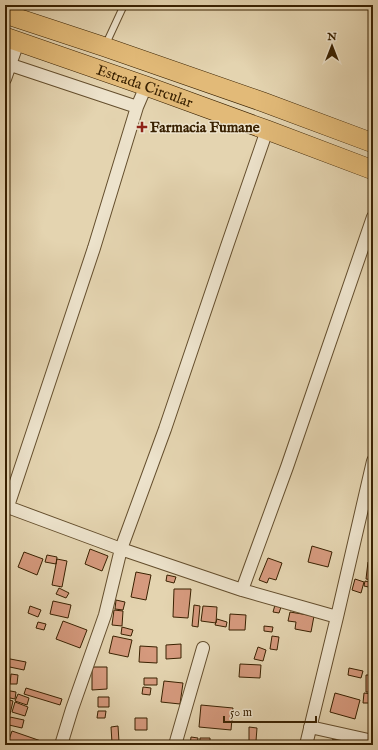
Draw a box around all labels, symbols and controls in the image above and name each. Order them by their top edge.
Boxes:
north arrow [312,26,352,66]
text: N [326,30,337,44]
street label: Estrada Circular [94,60,196,112]
place label: Farmacia Fumane [150,118,260,137]
marker: Farmacia Fumane [137,122,147,132]
scale bar [224,698,316,724]
text: 50 m [230,705,252,720]

